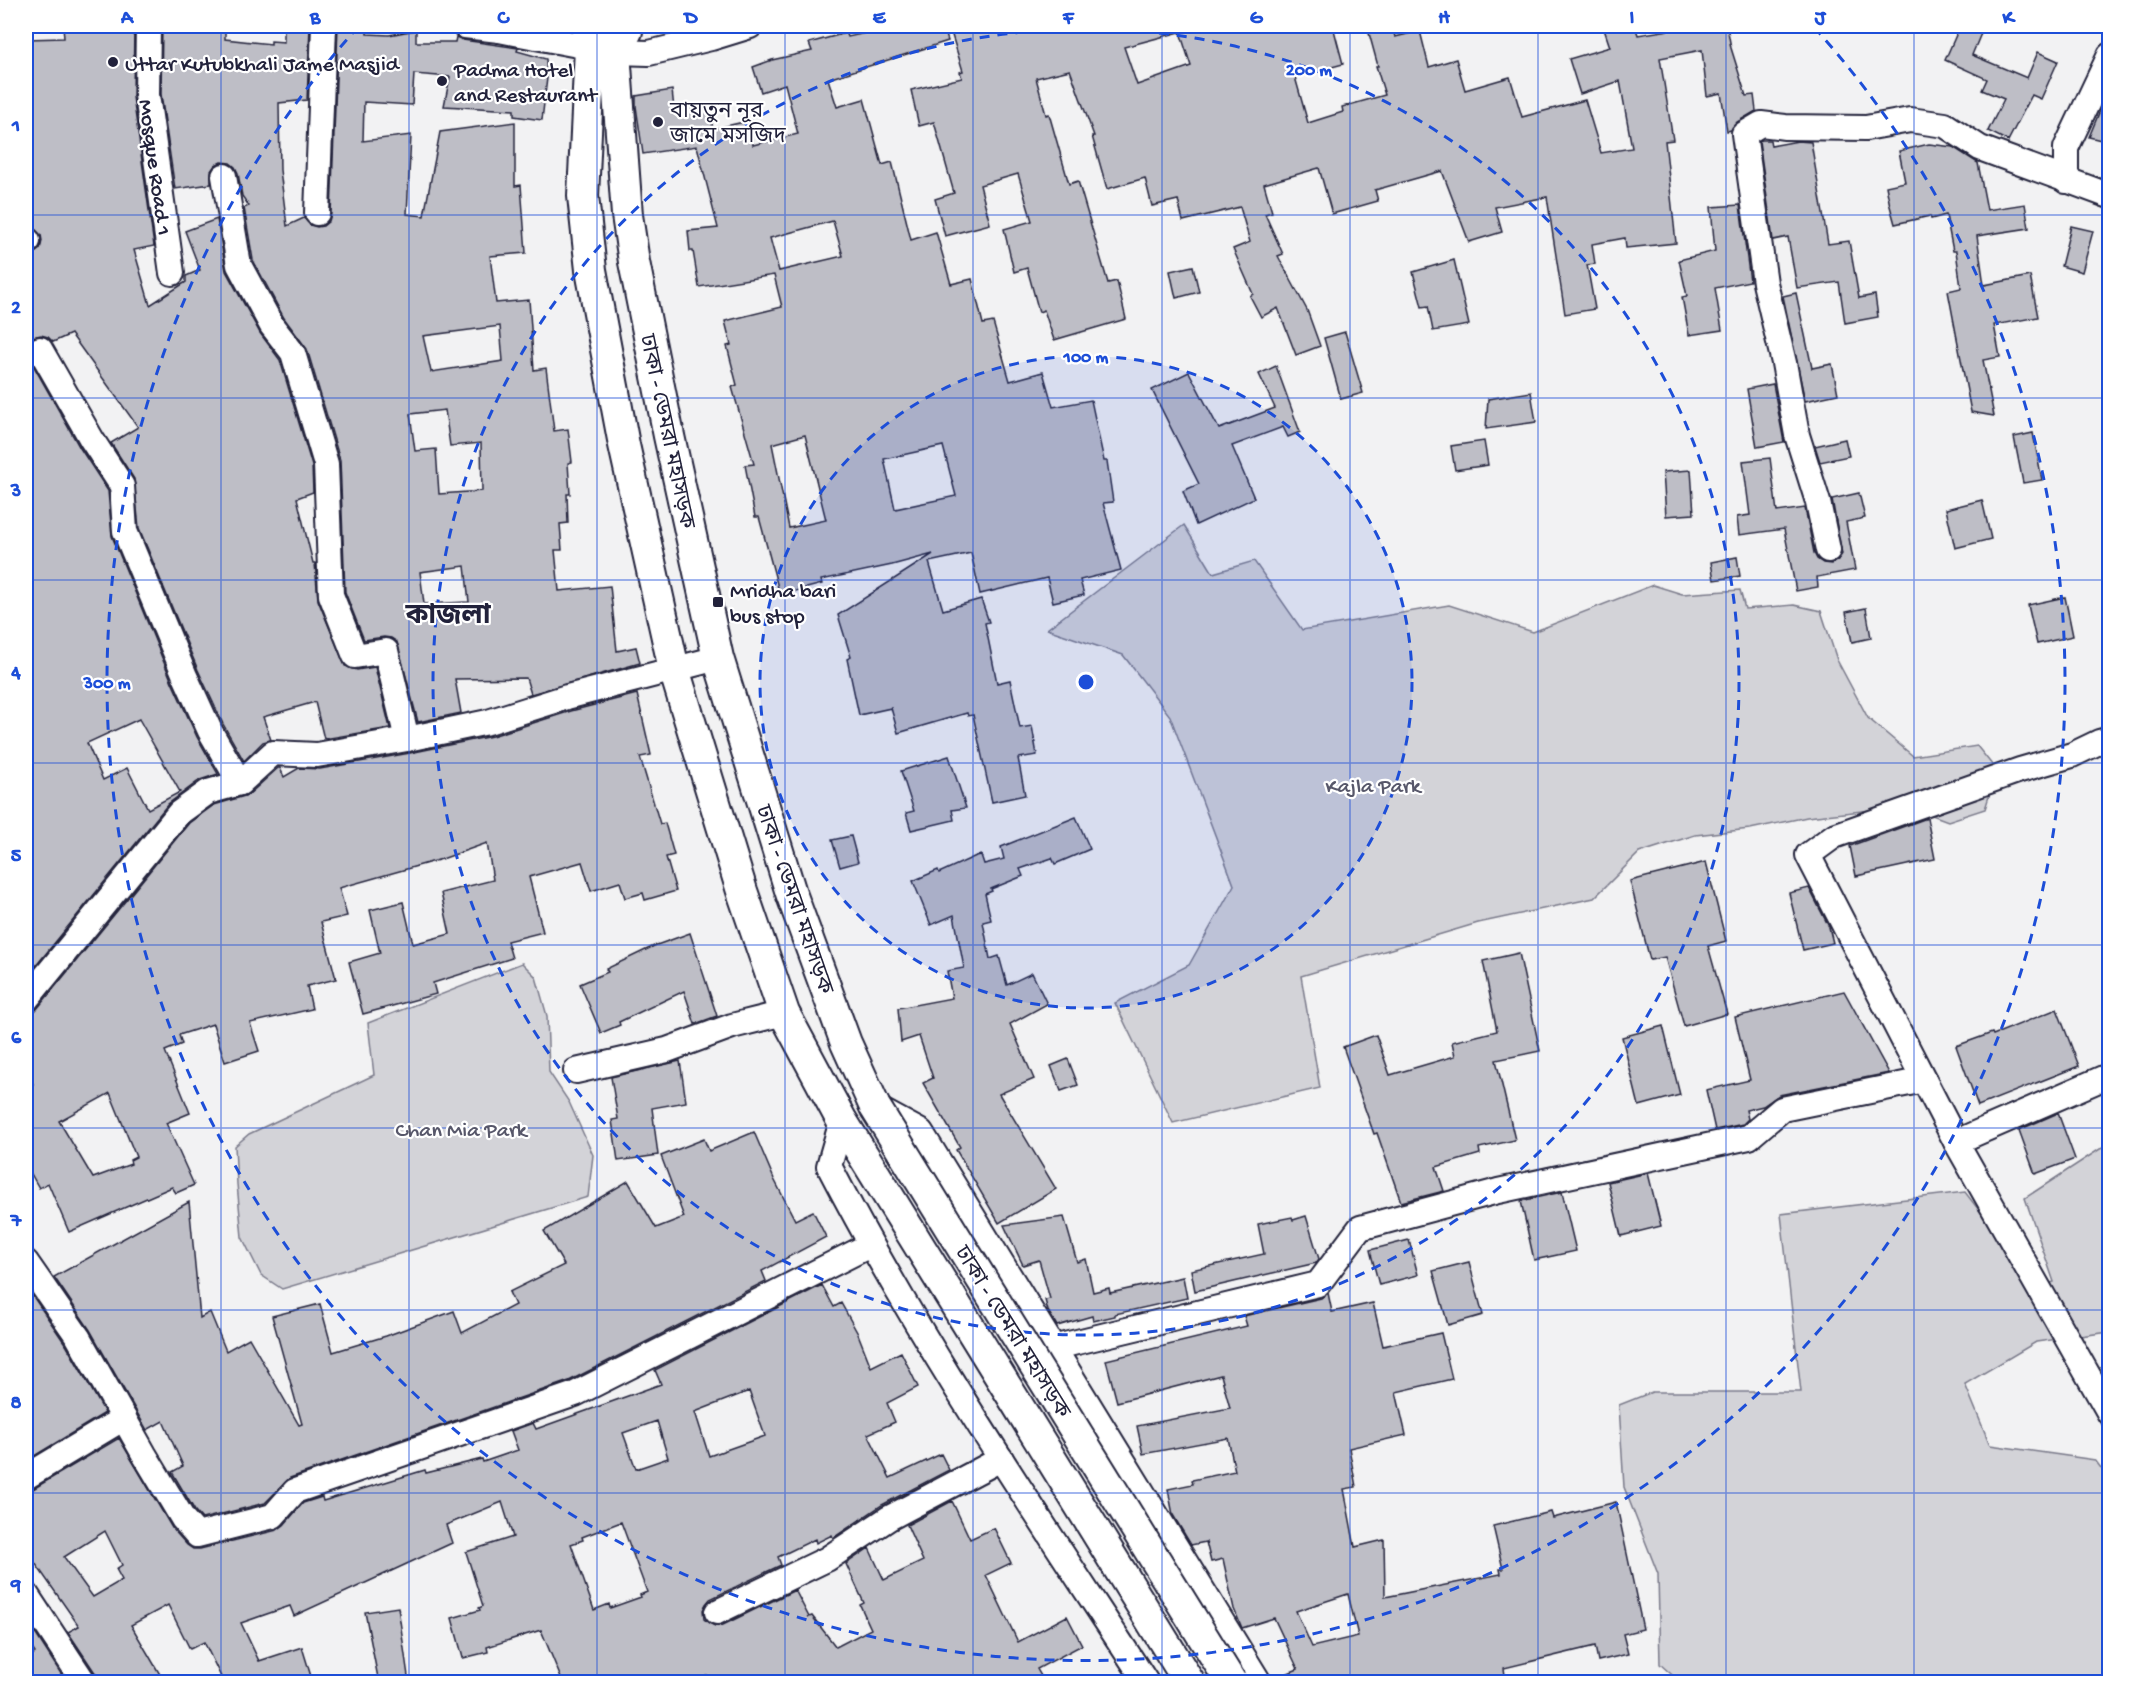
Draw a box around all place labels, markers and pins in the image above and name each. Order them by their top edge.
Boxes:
place label: Uttar Kutubkhali Jame Masjid [125,53,401,79]
marker: Uttar Kutubkhali Jame Masjid [106,55,120,69]
place label: Padma Hotel and Restaurant [453,59,599,110]
marker: Padma Hotel and Restaurant [435,74,449,88]
place label: বায়তুন নূর জামে মসজিদ [669,100,786,151]
marker: বায়তুন নূর জামে মসজিদ [651,115,665,129]
place label: Mridha bari bus stop [730,580,836,631]
marker: Mridha bari bus stop [711,595,725,609]
centre of rings [1076,672,1096,692]

